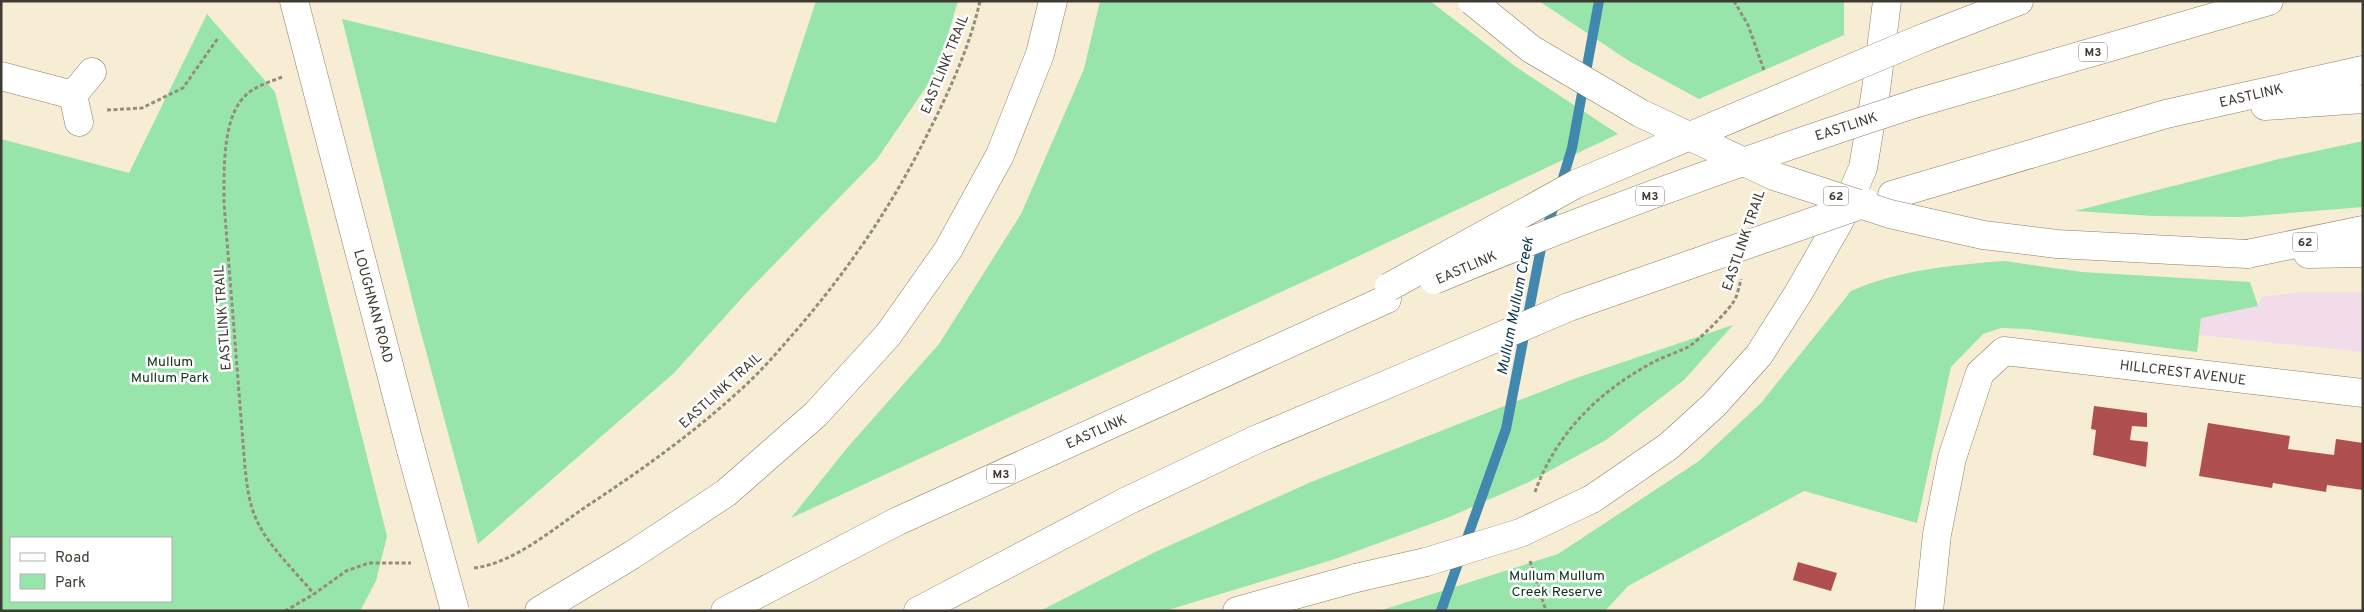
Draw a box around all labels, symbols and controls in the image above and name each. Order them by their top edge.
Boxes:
street label: EASTLINK TRAIL [918,12,973,117]
road number: M3 [2079,42,2107,62]
street label: EASTLINK [2218,81,2285,112]
street label: EASTLINK [1813,109,1880,146]
road number: M3 [1636,187,1664,206]
road number: 62 [1824,187,1848,206]
street label: EASTLINK TRAIL [1719,188,1770,293]
road number: 62 [2292,232,2318,252]
water label: Mullum Mullum Creek [1494,235,1539,377]
street label: LOUGHNAN ROAD [349,248,396,365]
street label: EASTLINK [1433,248,1500,289]
street label: EASTLINK TRAIL [211,265,236,371]
street label: EASTLINK TRAIL [676,349,766,433]
park label: Mullum Mullum Park [131,354,209,387]
street label: HILLCREST AVENUE [2119,357,2247,390]
street label: EASTLINK [1064,411,1130,453]
road number: M3 [987,464,1015,484]
legend [10,537,172,602]
text: Road [55,549,90,568]
park label: Mullum Mullum Creek Reserve [1509,568,1605,601]
text: Park [55,574,86,593]

